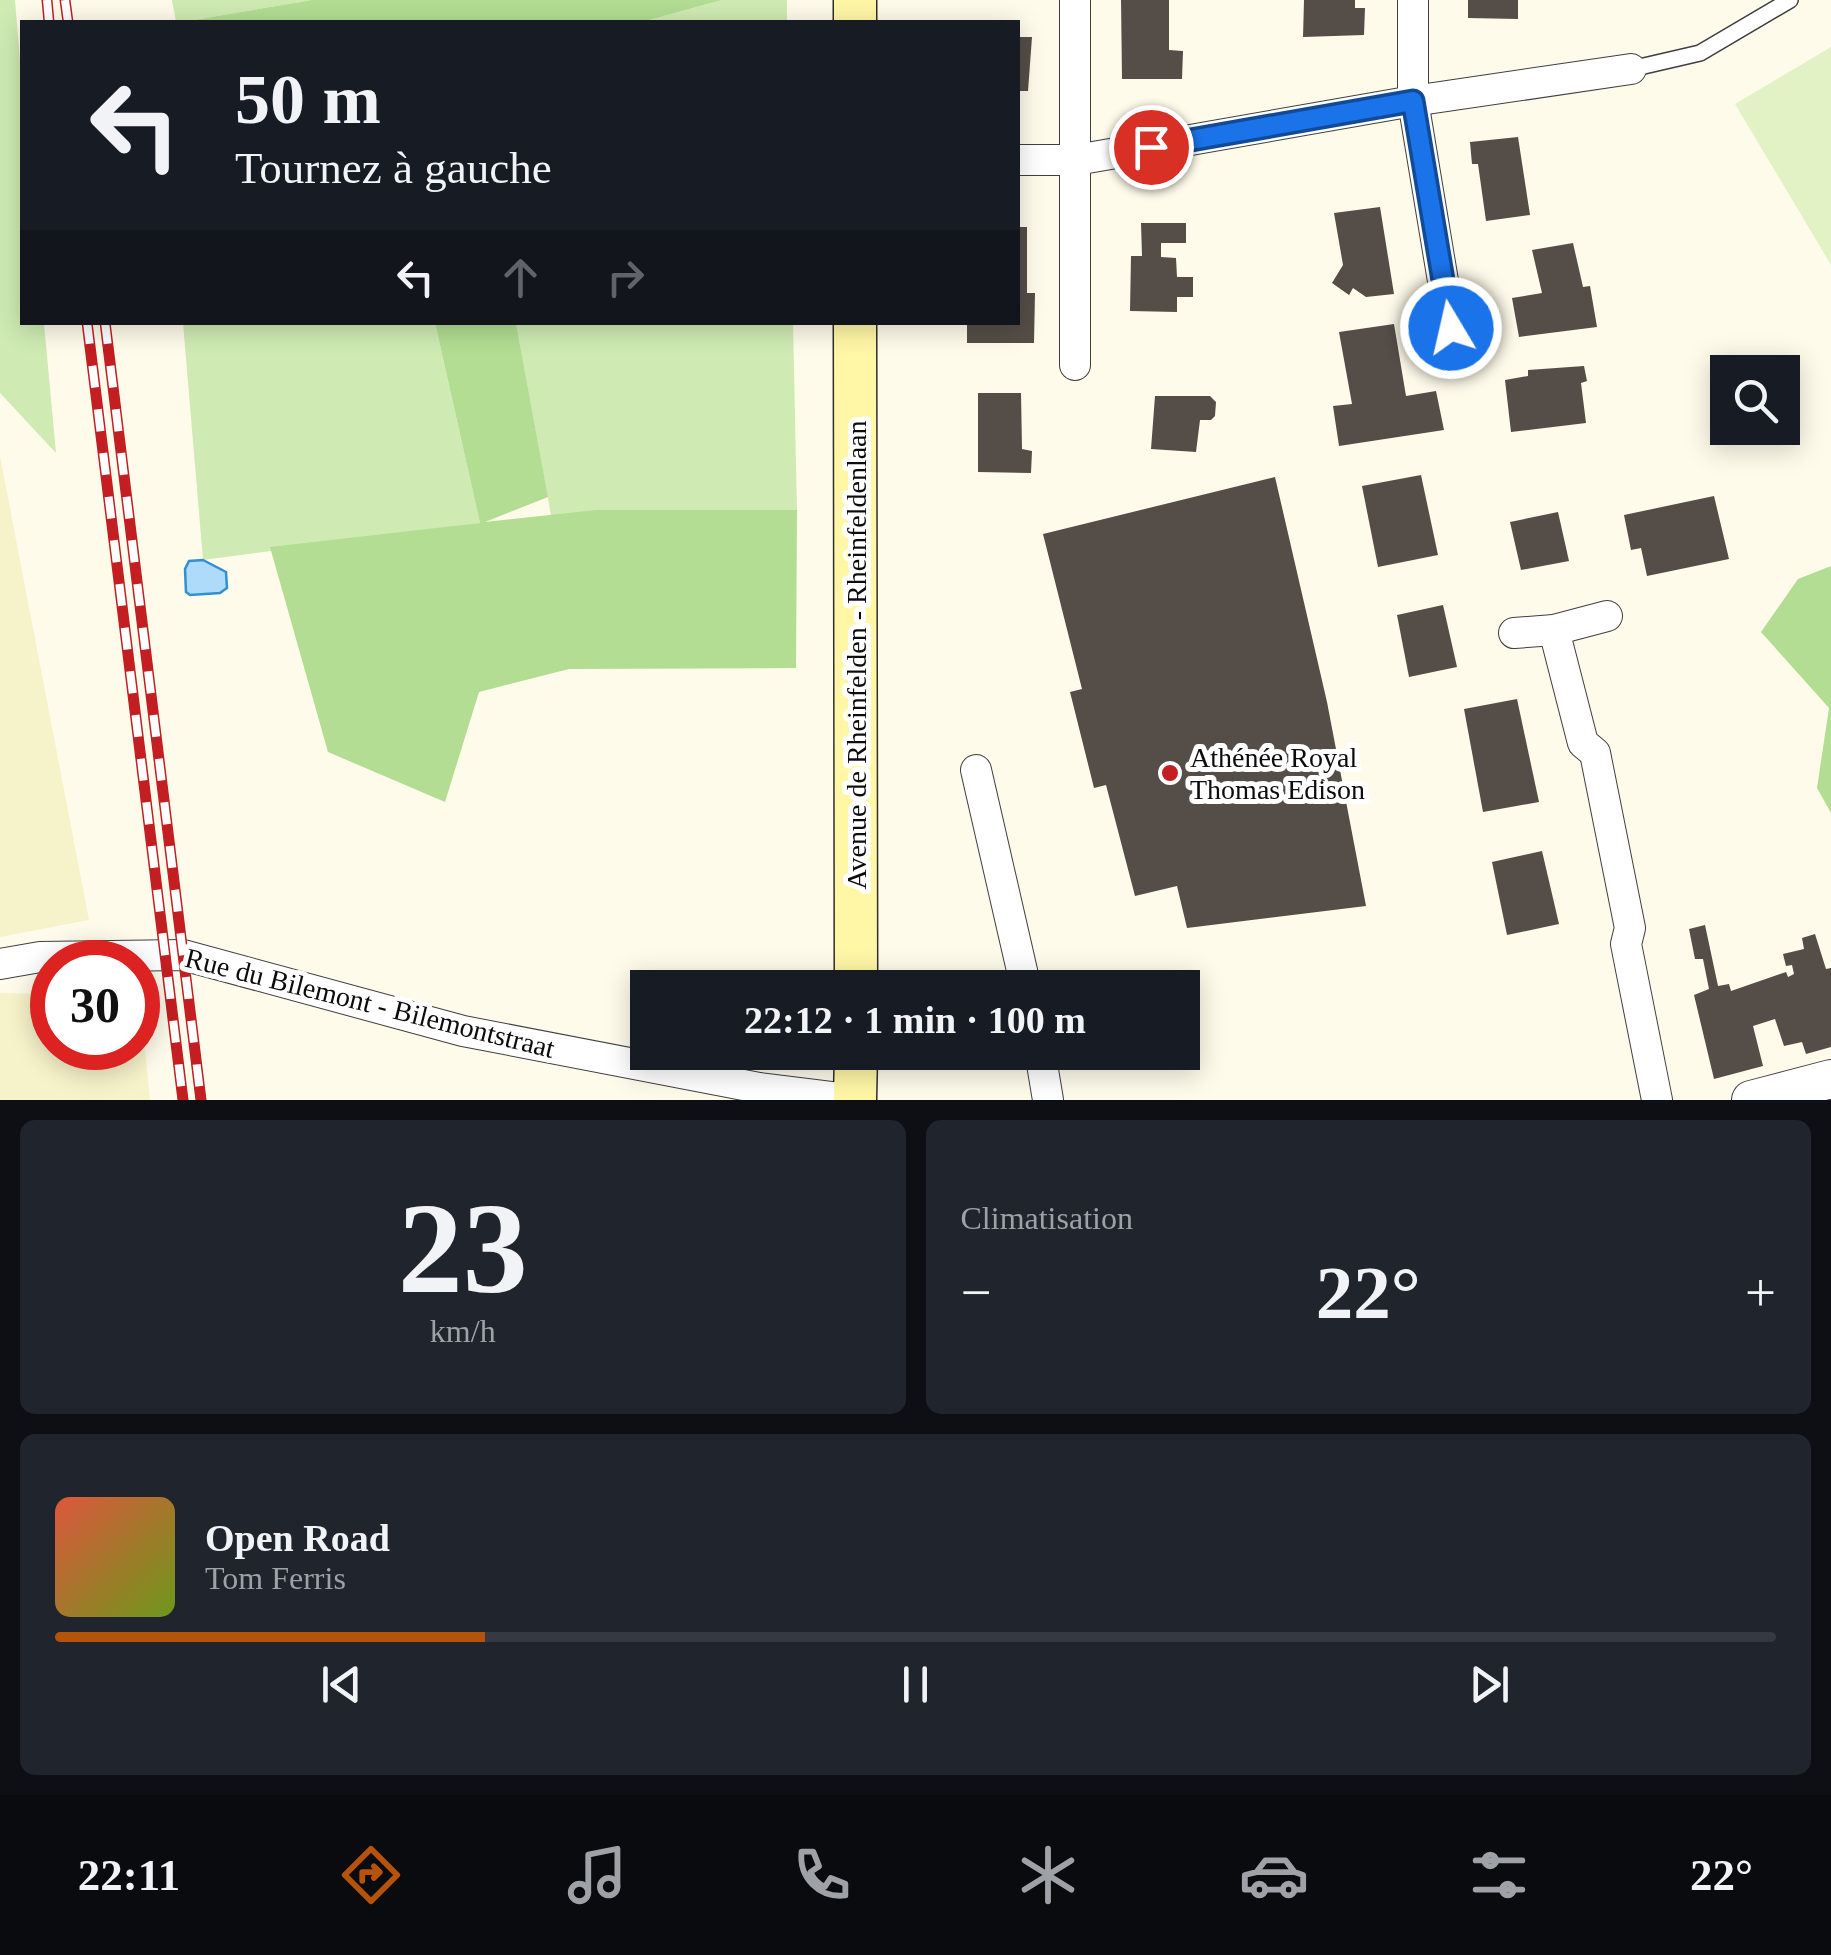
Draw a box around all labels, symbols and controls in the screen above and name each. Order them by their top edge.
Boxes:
icon: left [70,60,200,190]
text: 50 m [235,61,381,138]
pin [1109,105,1194,190]
icon: arrive [1124,120,1179,175]
text: Tournez à gauche [235,143,552,193]
icon: left [388,250,443,305]
icon: ahead [493,250,548,305]
icon: right [598,250,653,305]
position arrow [1399,276,1503,380]
map controls [1710,355,1800,445]
button: search [1710,355,1800,445]
street label: Avenue de Rheinfelden - Rheinfeldenlaan [841,420,872,890]
place label: Athénée Royal Thomas Edison [1190,742,1365,805]
marker: Athénée Royal Thomas Edison [1159,762,1181,784]
speed limit sign: 30 [30,940,160,1070]
street label: Rue du Bilemont - Bilemontstraat [182,942,558,1064]
text: 22:12 · 1 min · 100 m [744,999,1086,1041]
text: 23 [398,1176,528,1320]
text: Climatisation [961,1200,1133,1236]
text: 22° [1316,1251,1421,1334]
text: − [961,1262,992,1323]
text: + [1745,1262,1776,1323]
text: km/h [430,1313,496,1349]
text: Open Road [205,1517,390,1559]
text: Tom Ferris [205,1560,346,1596]
icon: previous [314,1657,369,1712]
icon: pause [888,1657,943,1712]
icon: next [1462,1657,1517,1712]
icon: directions [336,1840,406,1910]
icon: music [562,1840,632,1910]
icon: phone [787,1840,857,1910]
icon: climate [1013,1840,1083,1910]
icon: car [1239,1840,1309,1910]
icon: filters [1464,1840,1534,1910]
text: 22:11 [78,1850,180,1900]
text: 22° [1690,1850,1753,1900]

